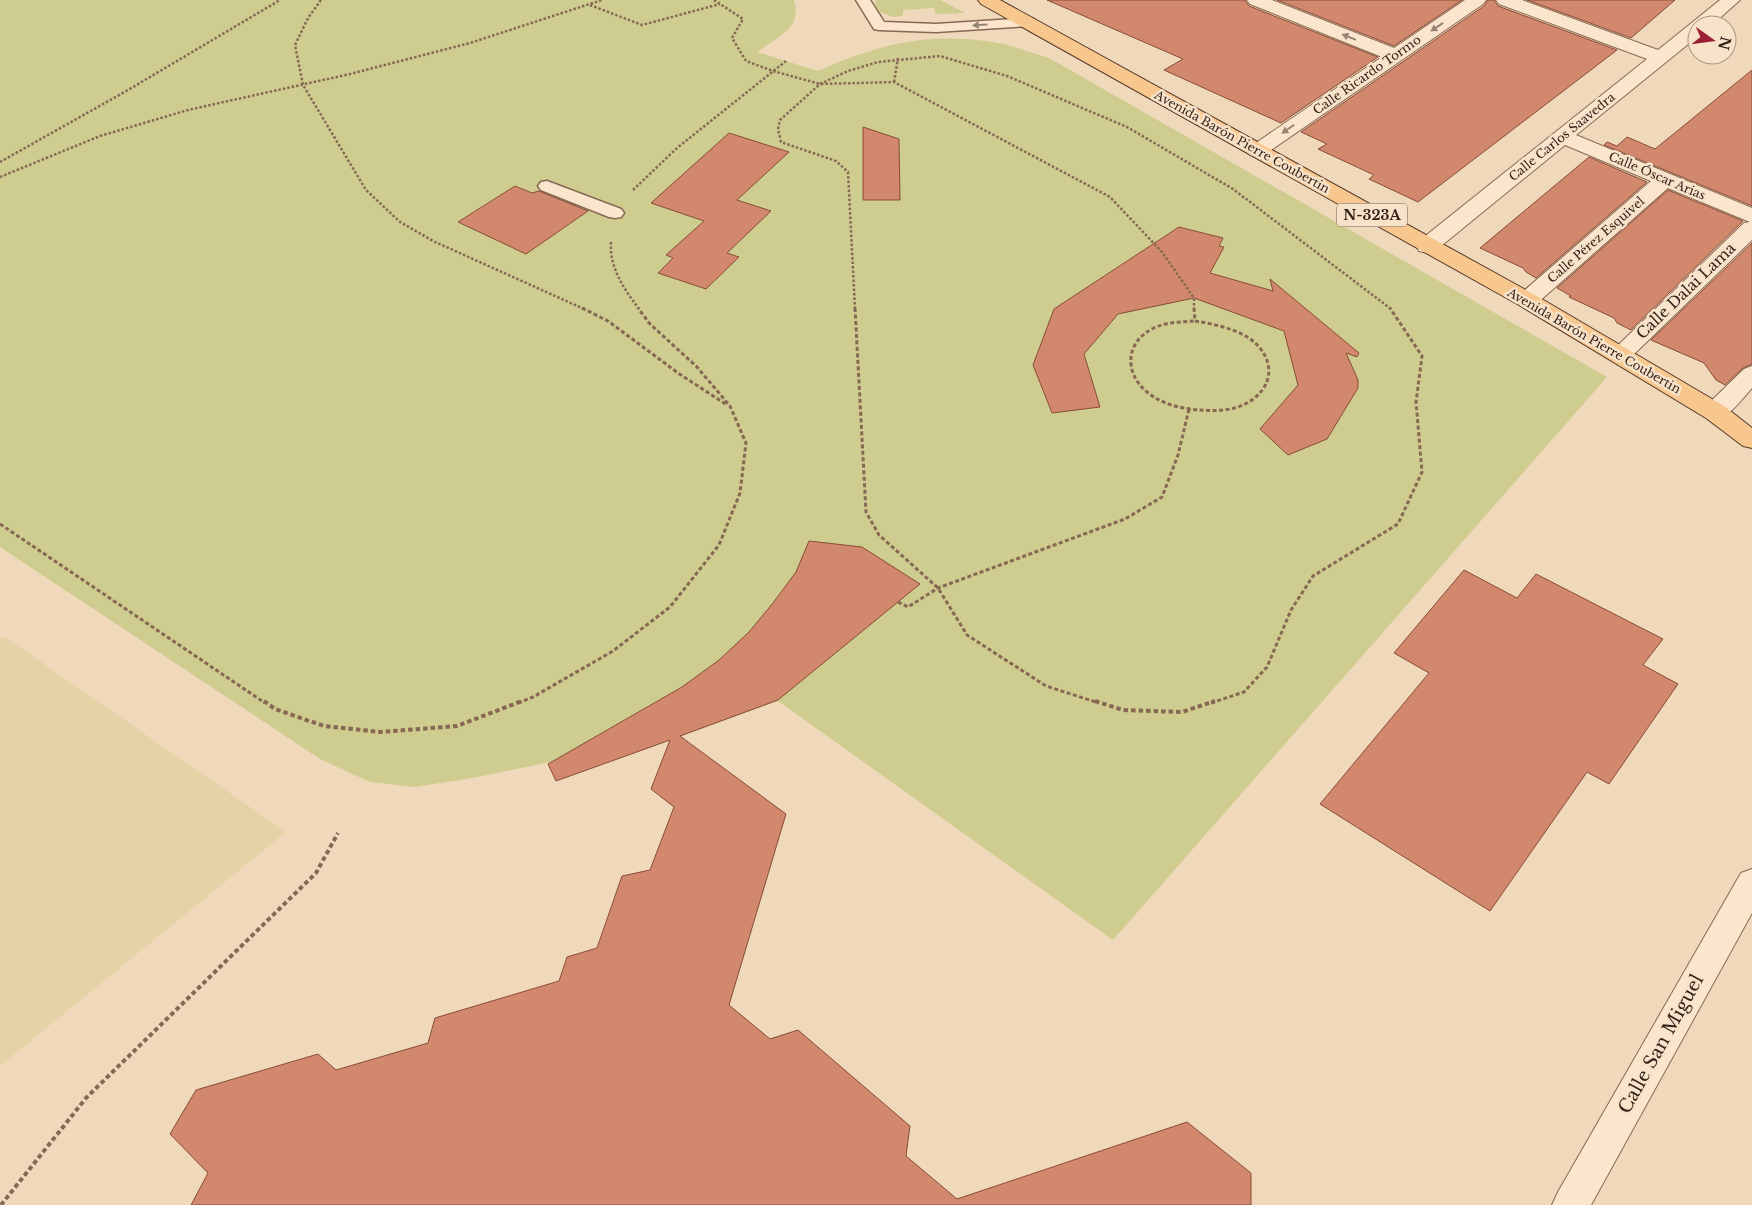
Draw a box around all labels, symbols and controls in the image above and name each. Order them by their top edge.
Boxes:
north arrow [1687,15,1737,65]
one-way arrow [972,21,988,29]
one-way arrow [1430,22,1443,32]
street label: Calle Ricardo Tormo [1310,32,1424,118]
one-way arrow [1342,33,1357,40]
text: N [1714,35,1735,52]
street label: Avenida Barón Pierre Coubertin [1151,87,1332,196]
street label: Calle Carlos Saavedra [1506,89,1618,184]
one-way arrow [1281,124,1295,134]
street label: Calle Óscar Arias [1607,147,1708,203]
street label: Calle Pérez Esquivel [1544,193,1647,286]
road number: N-323A [1337,204,1407,226]
street label: Calle Dalai Lama [1632,238,1740,343]
street label: Avenida Barón Pierre Coubertin [1504,284,1684,396]
street label: Calle San Miguel [1614,971,1708,1117]

